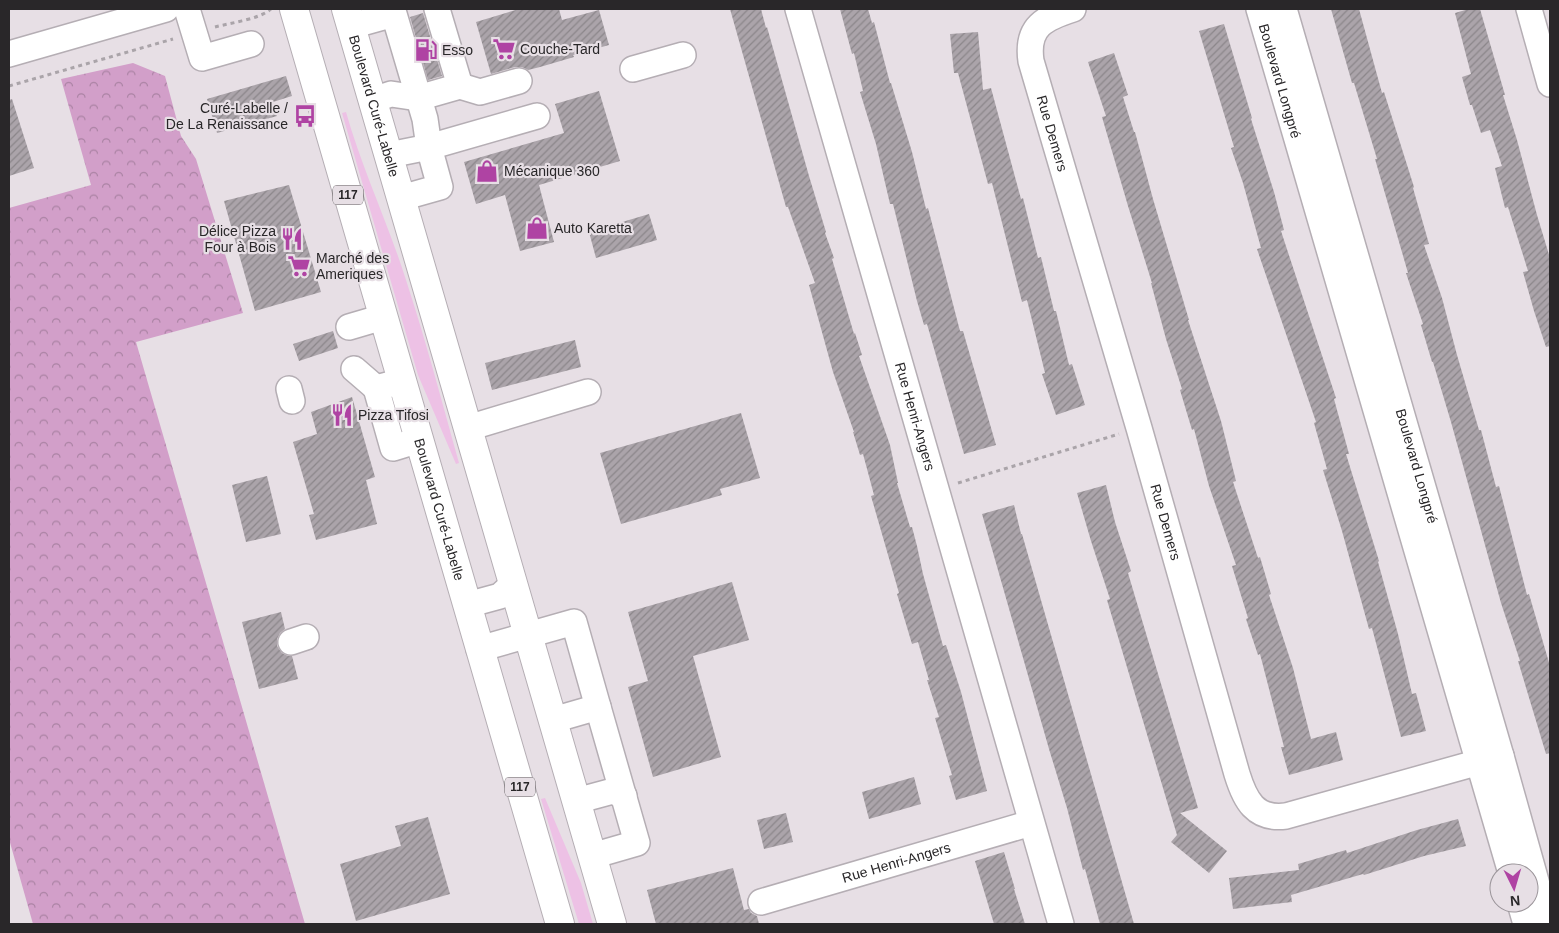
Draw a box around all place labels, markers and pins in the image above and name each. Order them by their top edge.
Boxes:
supermarket icon: Couche-Tard [491,36,517,62]
fuel station icon: Esso [413,37,439,63]
place label: Couche-Tard [520,41,600,57]
place label: Esso [442,42,473,58]
place label: Curé-Labelle / De La Renaissance [166,100,288,132]
bus stop icon: Curé-Labelle / De La Renaissance [292,103,318,129]
shop icon: Mécanique 360 [474,158,500,184]
place label: Mécanique 360 [504,163,600,179]
shop icon: Auto Karetta [524,215,550,241]
place label: Auto Karetta [554,220,632,236]
place label: Délice Pizza Four à Bois [199,223,276,255]
restaurant icon: Délice Pizza Four à Bois [279,226,305,252]
place label: Marché des Ameriques [316,250,389,282]
supermarket icon: Marché des Ameriques [286,253,312,279]
restaurant icon: Pizza Tifosi [329,402,355,428]
place label: Pizza Tifosi [358,407,429,423]

